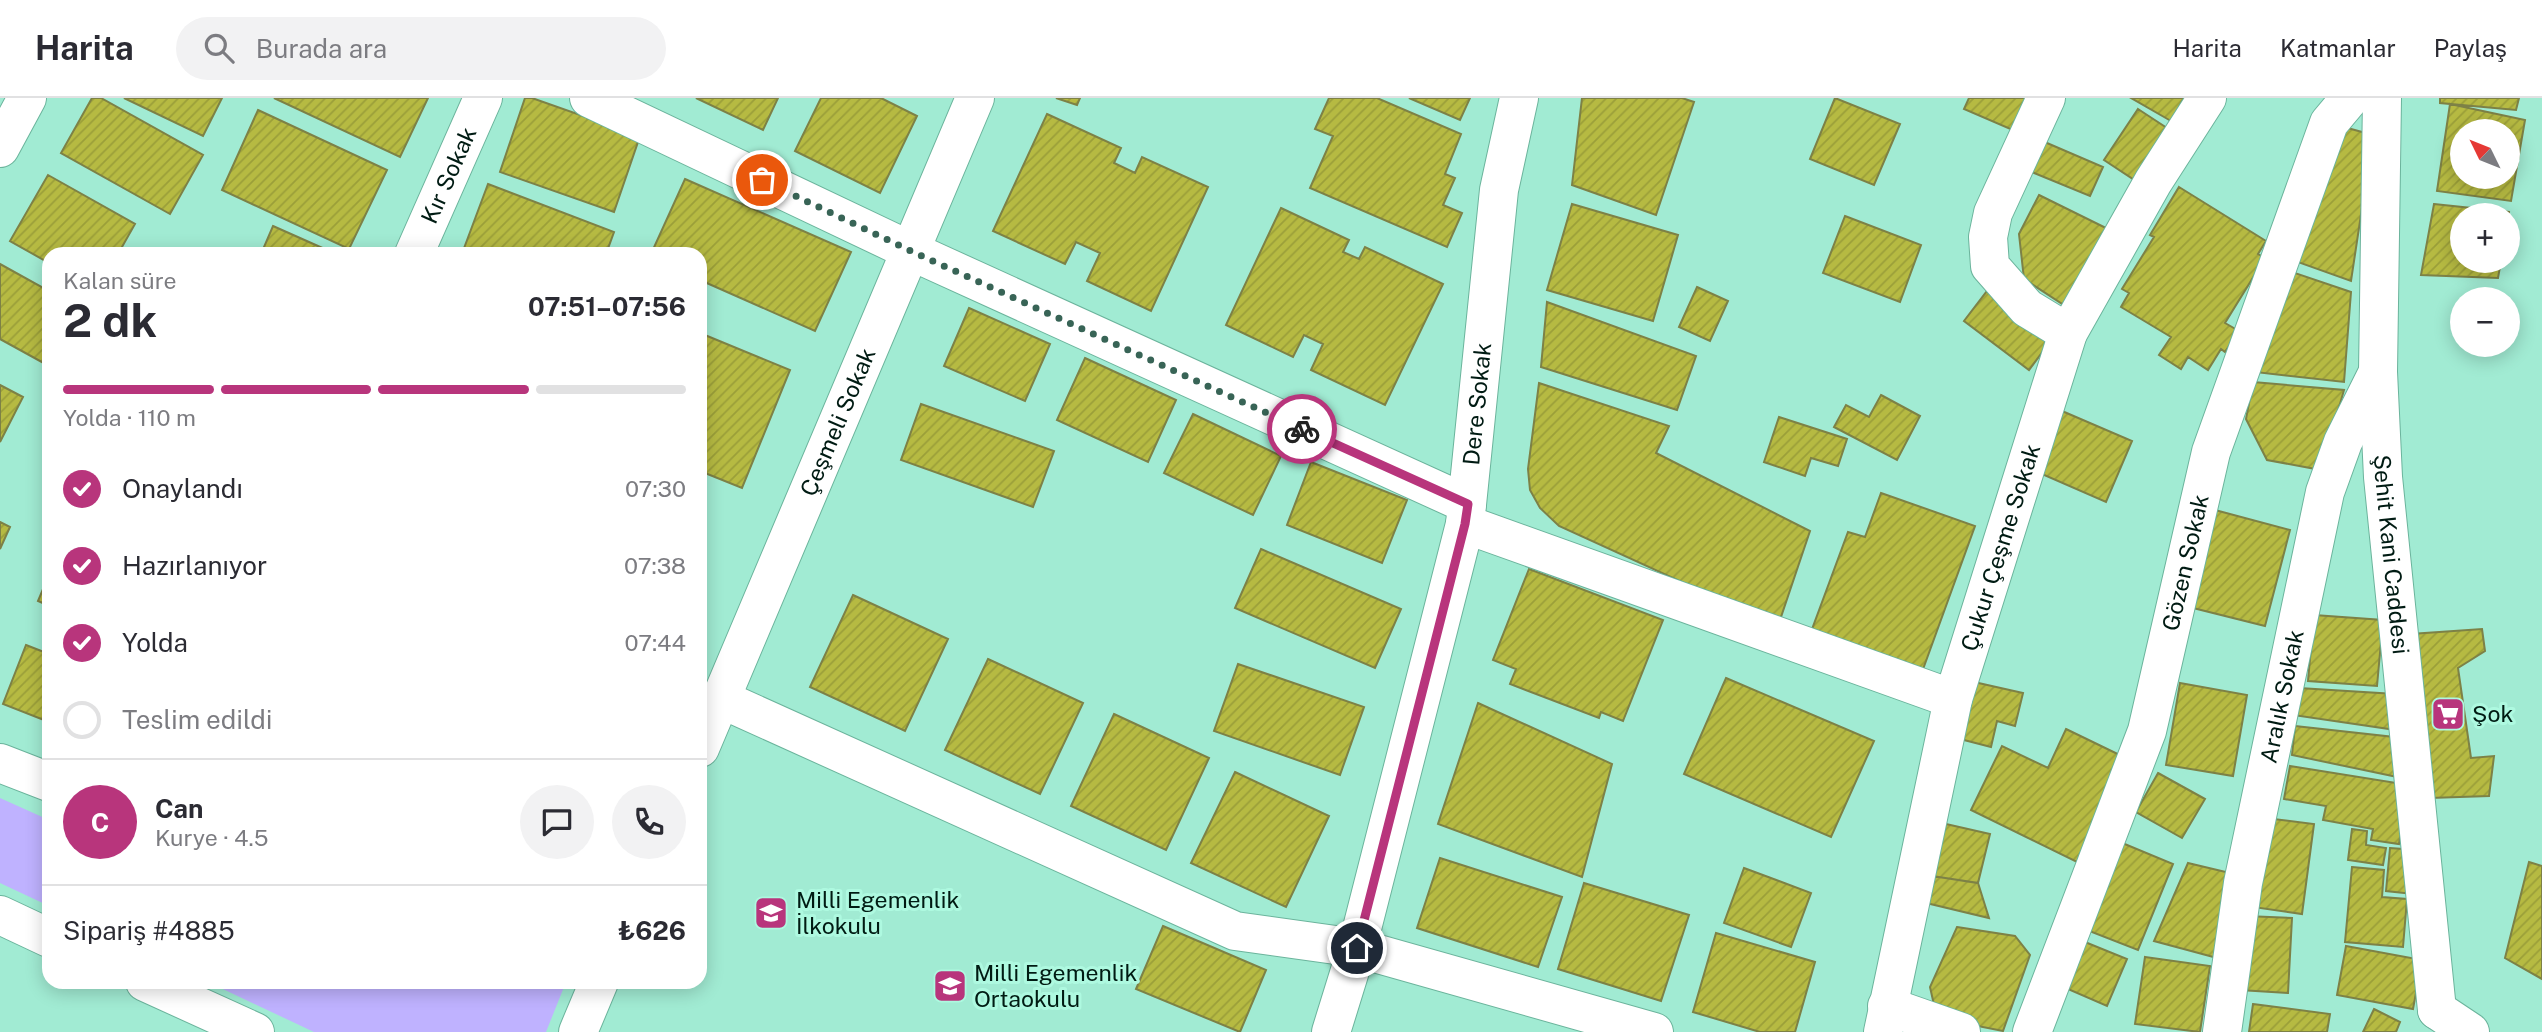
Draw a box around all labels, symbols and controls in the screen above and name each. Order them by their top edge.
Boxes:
search box [176,17,666,80]
text: Harita [35,29,134,67]
icon: search [200,29,238,67]
text: Burada ara [256,33,387,64]
text: Harita [2173,34,2242,62]
text: Katmanlar [2280,34,2396,62]
text: Paylaş [2434,34,2507,62]
north arrow [2450,119,2520,189]
map controls [2450,119,2520,357]
street label: Kır Sokak [415,123,481,228]
pin [732,150,792,210]
icon: bag [743,161,781,199]
button: + [2450,203,2520,273]
text: Kalan süre [63,267,177,294]
button: − [2450,287,2520,357]
text: 07:51–07:56 [528,291,686,322]
text: 2 dk [63,293,157,347]
street label: Dere Sokak [1457,341,1496,467]
street label: Çeşmeli Sokak [794,344,881,500]
courier [1267,394,1337,464]
text: Yolda · 110 m [63,404,196,431]
icon: bike [1283,410,1321,448]
street label: Çukur Çeşme Sokak [1955,440,2045,654]
street label: Şehit Kani Caddesi [2369,454,2415,656]
icon: check [63,470,101,508]
text: Onaylandı [122,473,243,504]
text: 07:30 [625,475,686,502]
street label: Gözen Sokak [2156,492,2214,633]
icon: check [63,547,101,585]
text: Hazırlanıyor [122,550,267,581]
text: 07:38 [624,552,686,579]
icon: check [63,624,101,662]
text: Yolda [122,627,188,658]
street label: Aralık Sokak [2255,627,2309,765]
text: 07:44 [625,629,686,656]
supermarket icon: Şok [2429,695,2467,733]
place label: Şok [2472,700,2513,727]
text: Teslim edildi [122,704,272,735]
button: chat [520,785,594,859]
button: phone [612,785,686,859]
text: Can [155,793,203,824]
text: C [91,807,109,838]
text: Kurye · 4.5 [155,824,268,851]
place label: Milli Egemenlik İlkokulu [796,886,959,939]
school or university icon: Milli Egemenlik İlkokulu [752,894,790,932]
text: Sipariş #4885 [63,915,235,946]
text: ₺626 [618,915,686,946]
pin [1327,918,1387,978]
icon: home [1338,929,1376,967]
place label: Milli Egemenlik Ortaokulu [974,959,1137,1012]
school or university icon: Milli Egemenlik Ortaokulu [931,967,969,1005]

